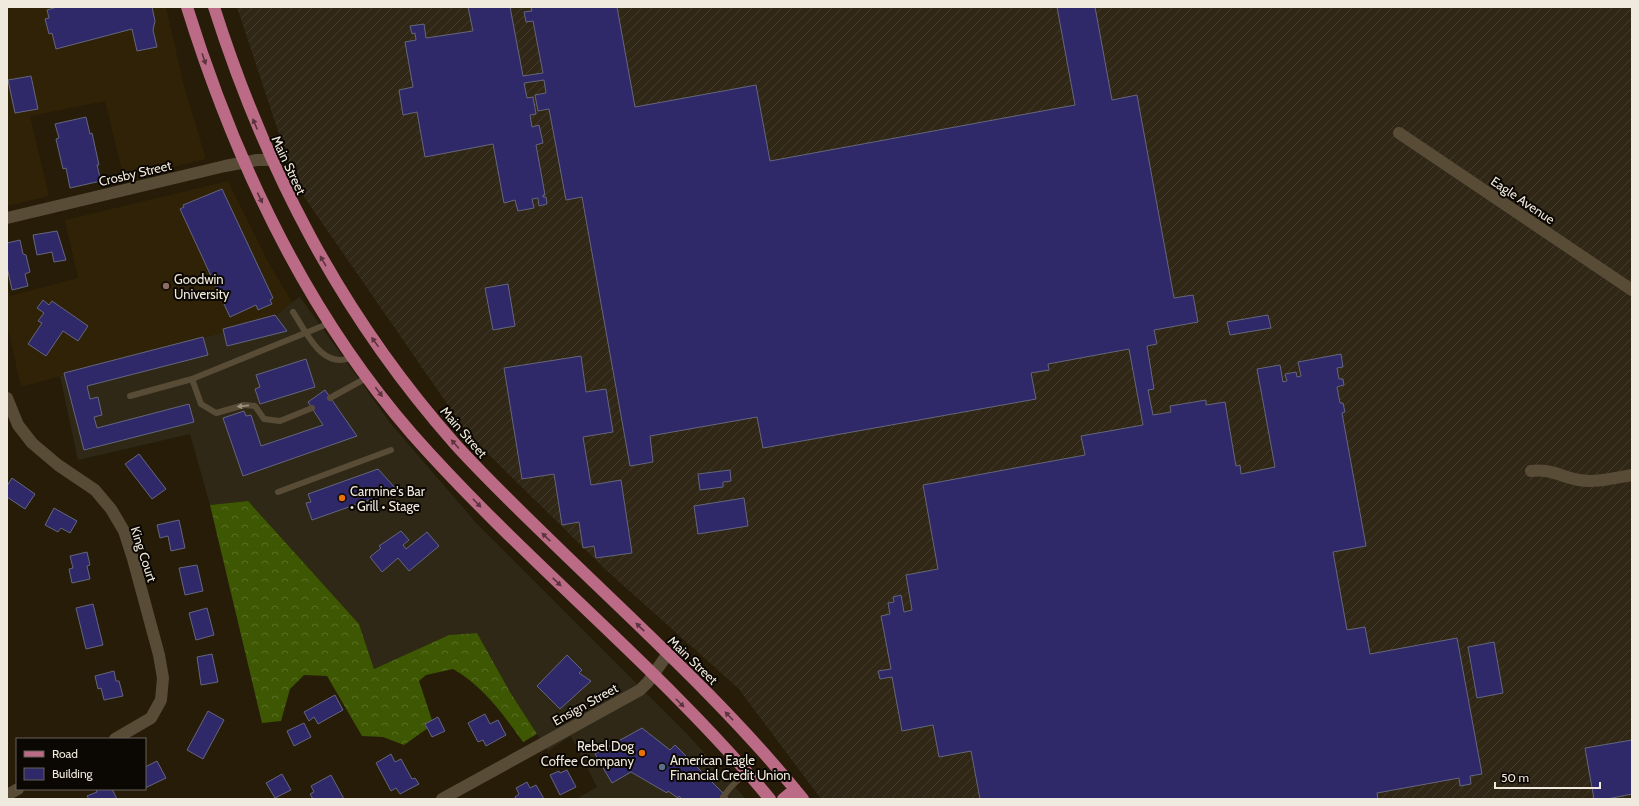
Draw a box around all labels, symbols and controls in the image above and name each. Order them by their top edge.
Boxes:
one-way arrow [201,53,207,65]
one-way arrow [252,119,258,130]
street label: Main Street [268,133,310,198]
street label: Crosby Street [97,157,174,189]
street label: Eagle Avenue [1488,173,1558,227]
one-way arrow [257,192,263,203]
one-way arrow [319,255,326,267]
place label: Goodwin University [174,271,230,302]
marker: Goodwin University [161,281,171,291]
one-way arrow [371,337,379,347]
one-way arrow [375,386,383,397]
one-way arrow [237,403,249,410]
street label: Main Street [437,403,491,462]
one-way arrow [450,439,460,449]
place label: Carmine's Bar • Grill • Stage [350,483,426,514]
marker: Carmine's Bar • Grill • Stage [337,493,347,503]
one-way arrow [472,498,482,508]
street label: King Court [128,524,161,584]
one-way arrow [541,532,551,541]
one-way arrow [552,577,562,587]
one-way arrow [635,622,645,632]
street label: Main Street [665,632,722,688]
street label: Ensign Street [549,679,621,729]
one-way arrow [676,698,685,708]
one-way arrow [724,711,734,721]
legend [16,738,146,790]
place label: Rebel Dog Coffee Company [541,738,635,769]
text: Road [52,746,78,761]
marker: Rebel Dog Coffee Company [637,748,647,758]
place label: American Eagle Financial Credit Union [670,752,791,783]
marker: American Eagle Financial Credit Union [657,762,667,772]
scale bar [1495,764,1600,790]
text: Building [52,766,94,781]
text: 50 m [1501,770,1529,785]

